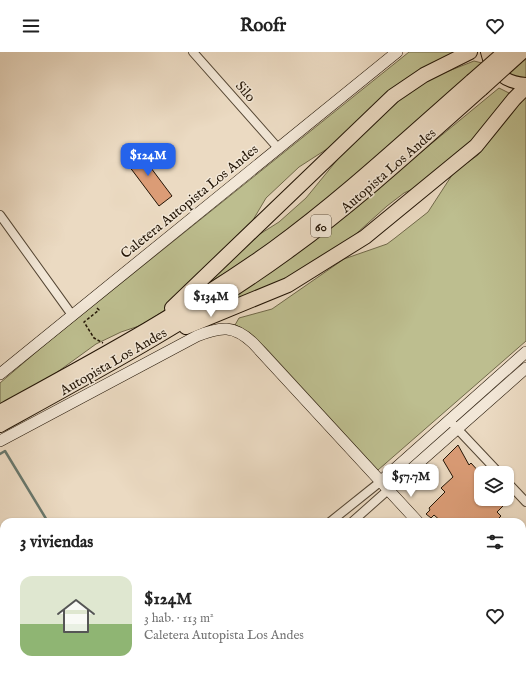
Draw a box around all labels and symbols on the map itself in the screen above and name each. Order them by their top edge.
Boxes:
street label: Silo [231,77,260,106]
street label: Autopista Los Andes [337,124,440,218]
street label: Caletera Autopista Los Andes [117,141,262,263]
pin: $124M [120,143,176,177]
road number: 60 [311,215,331,237]
pin: $134M [183,284,239,318]
street label: Autopista Los Andes [56,324,170,400]
pin: $57.7M [378,464,444,498]

